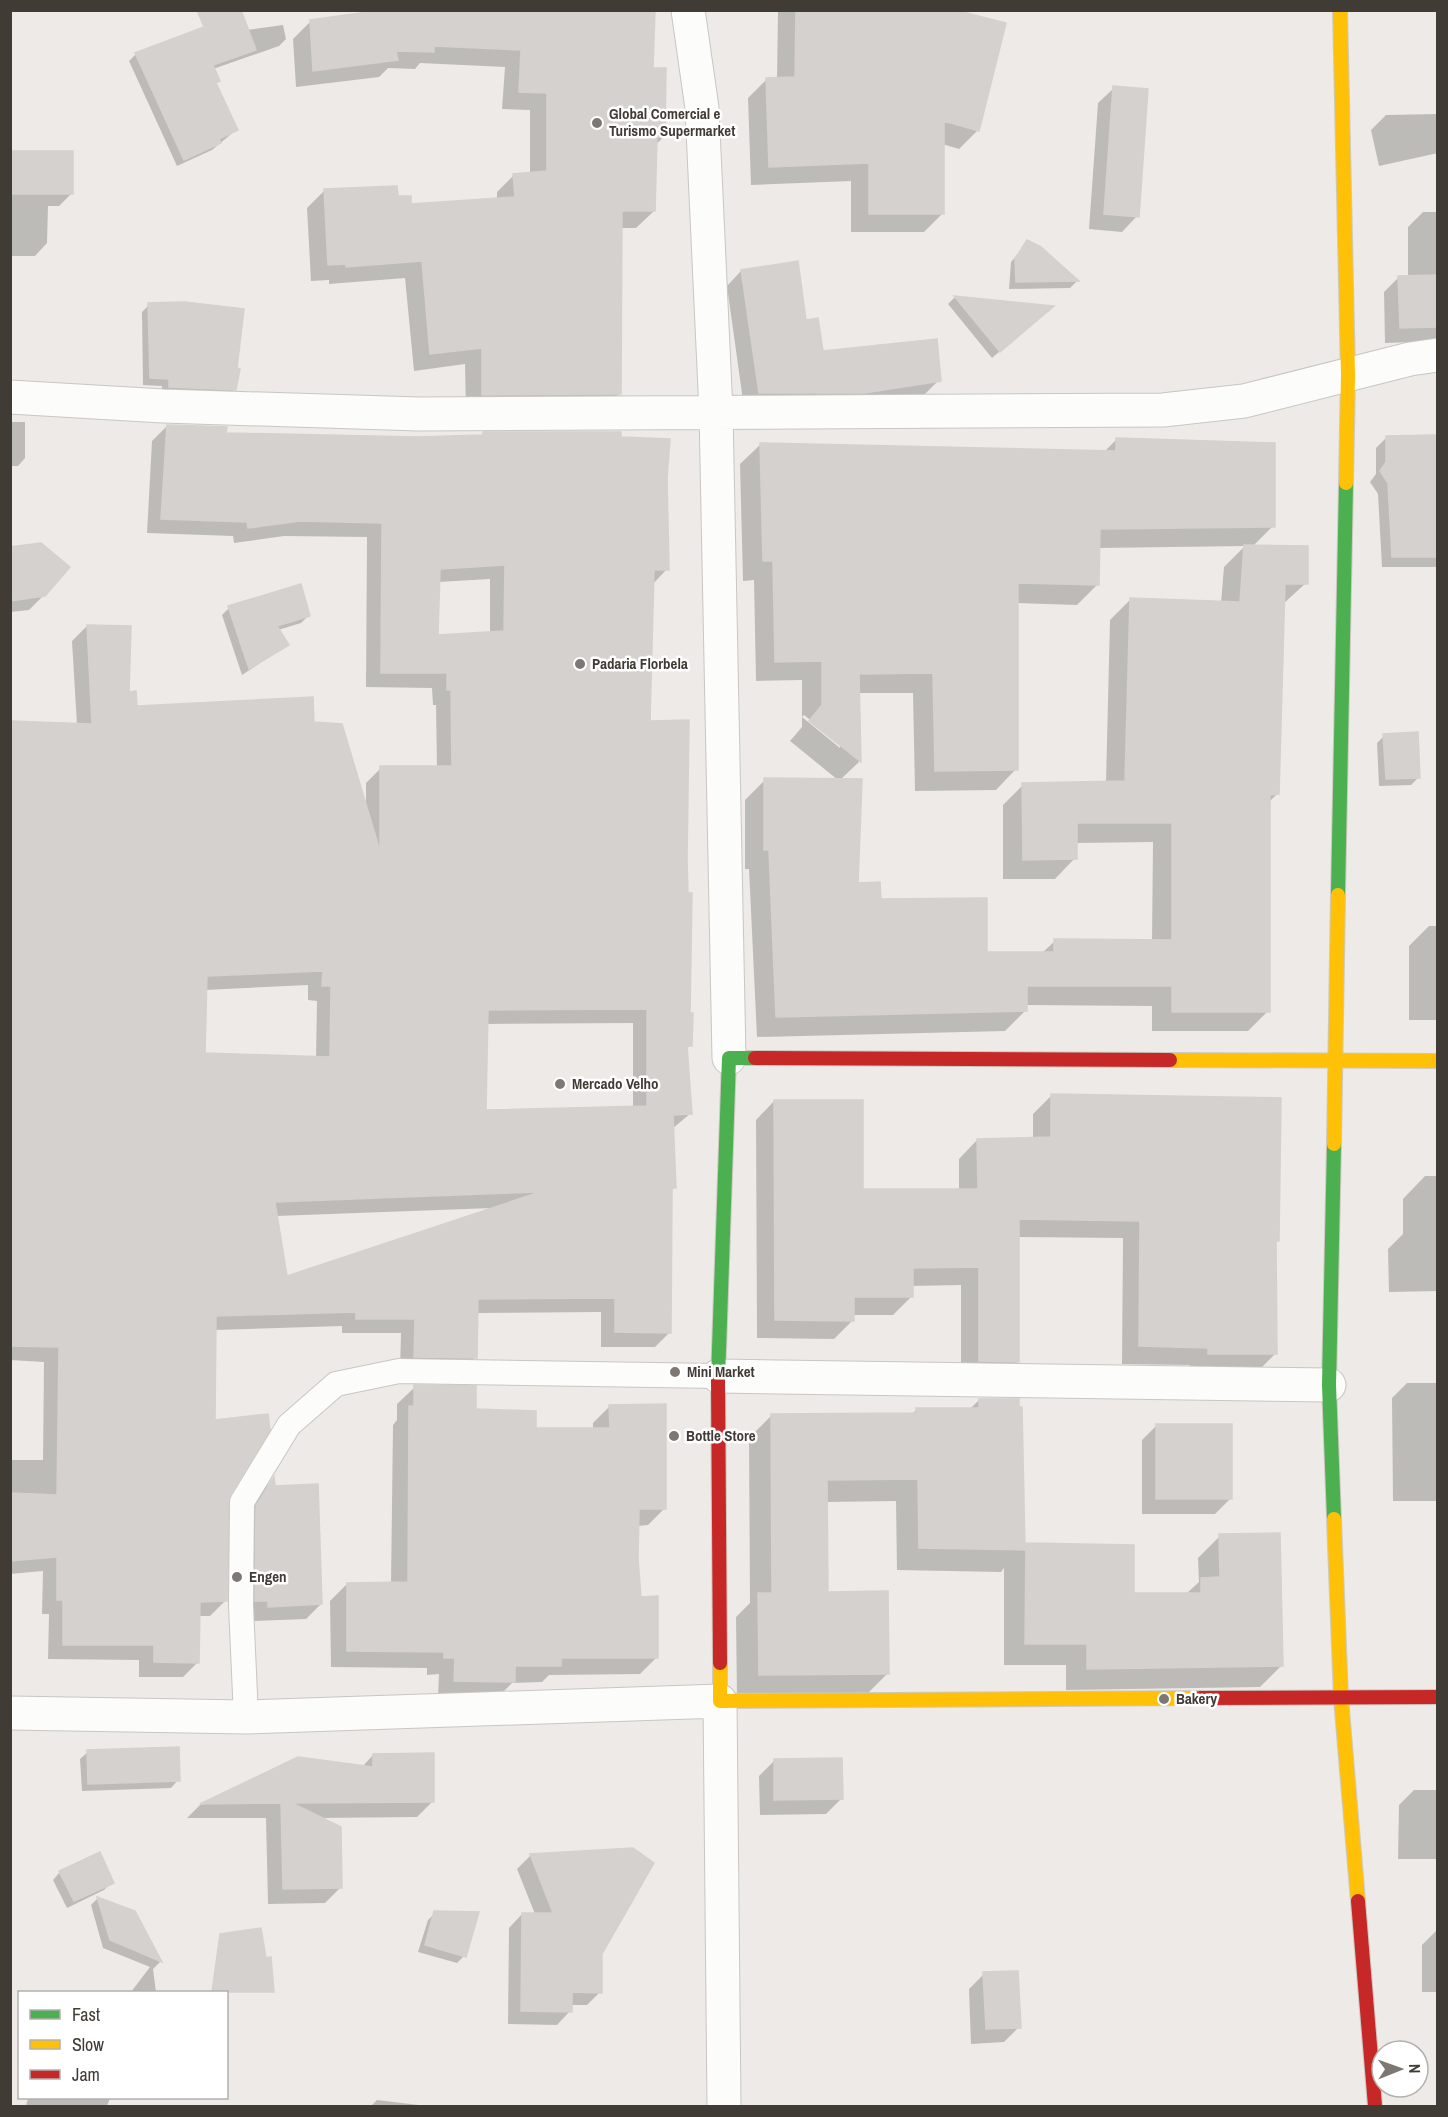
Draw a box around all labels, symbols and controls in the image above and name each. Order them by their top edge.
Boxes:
place label: Global Comercial e Turismo Supermarket [609,103,735,141]
marker: Global Comercial e Turismo Supermarket [590,116,604,130]
place label: Padaria Florbela [592,653,688,674]
marker: Padaria Florbela [573,657,587,671]
place label: Mercado Velho [572,1073,659,1094]
marker: Mercado Velho [553,1077,567,1091]
place label: Mini Market [687,1361,755,1382]
marker: Mini Market [668,1365,682,1379]
place label: Bottle Store [686,1425,756,1446]
marker: Bottle Store [667,1429,681,1443]
place label: Engen [249,1566,287,1587]
marker: Engen [230,1570,244,1584]
place label: Bakery [1176,1688,1217,1709]
marker: Bakery [1157,1692,1171,1706]
legend [18,1991,228,2099]
text: Fast [72,2002,100,2027]
text: Slow [72,2032,104,2057]
north arrow [1370,2039,1430,2099]
text: Jam [72,2062,100,2087]
text: N [1404,2064,1426,2074]

